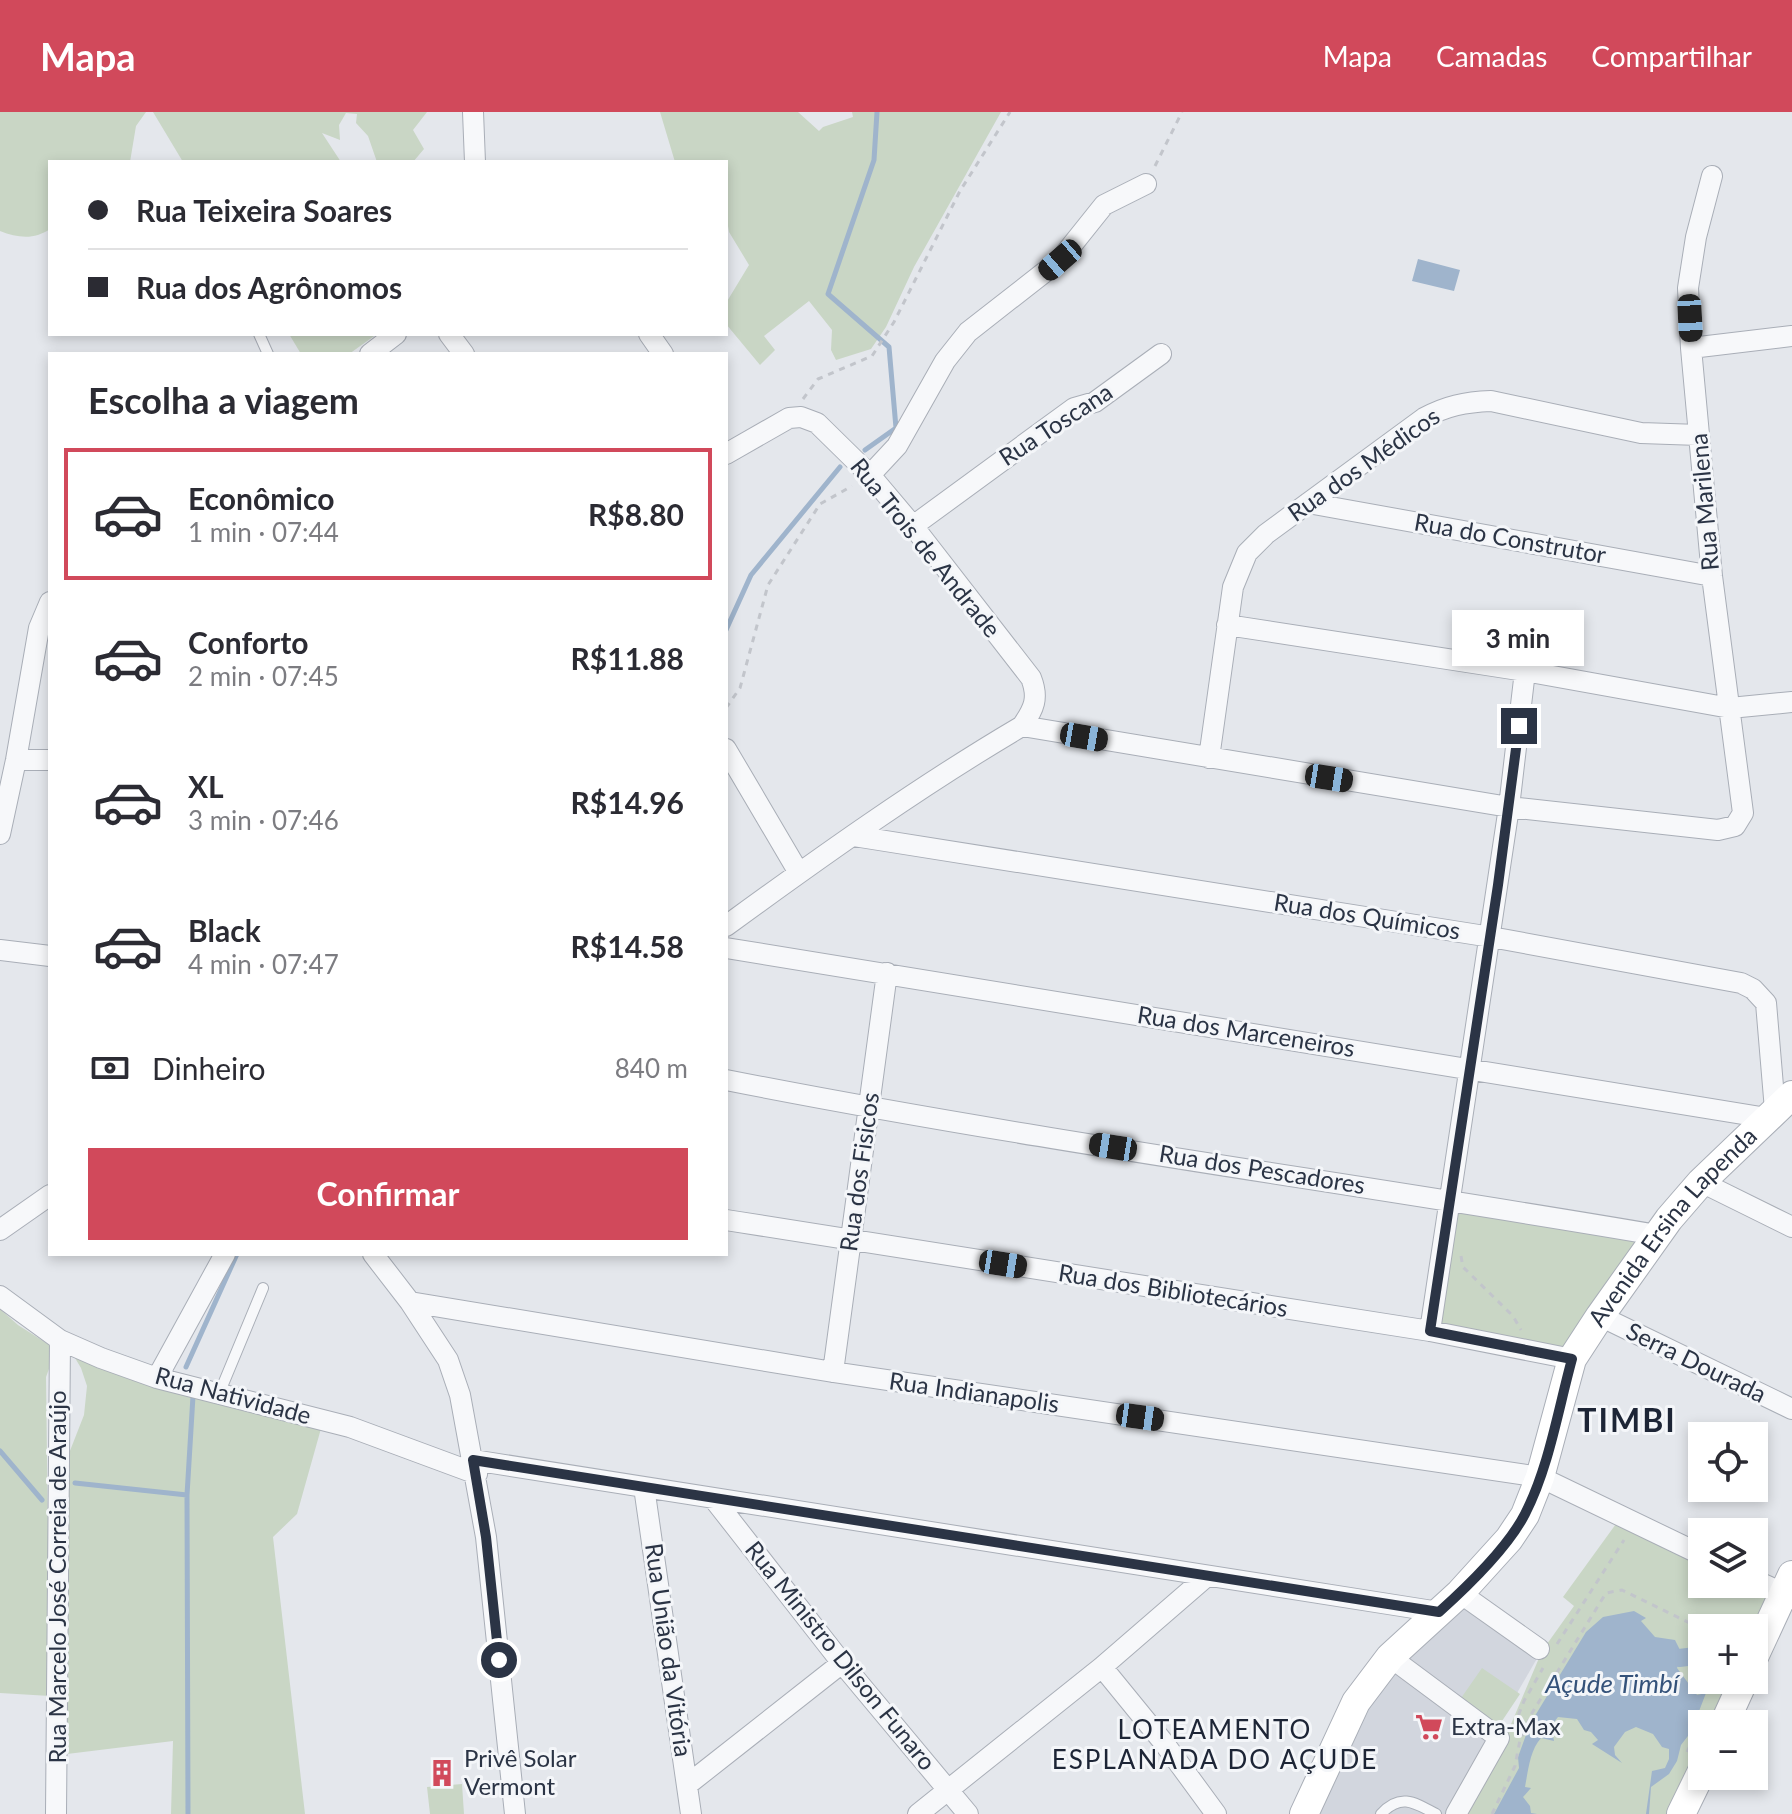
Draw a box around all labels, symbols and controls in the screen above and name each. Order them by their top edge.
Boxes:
text: Mapa [40,33,136,79]
text: Mapa [1323,39,1392,73]
text: Camadas [1436,39,1547,73]
text: Compartilhar [1591,39,1752,73]
text: Rua Teixeira Soares [136,192,392,228]
car [1034,235,1086,285]
text: Rua dos Agrônomos [136,269,402,305]
car [1677,293,1703,343]
street label: Rua Toscana [993,376,1117,471]
text: Escolha a viagem [88,378,359,422]
street label: Rua dos Médicos [1282,401,1445,527]
street label: Rua Marilena [1683,432,1724,572]
street label: Rua Trois de Andrade [845,452,1007,642]
icon: car [92,478,164,550]
text: Econômico [188,480,334,516]
text: R$8.80 [588,496,684,532]
street label: Rua do Construtor [1412,506,1609,569]
text: 1 min · 07:44 [188,516,339,548]
callout: 3 min [1453,610,1585,666]
icon: car [92,622,164,694]
text: 3 min [1486,622,1550,654]
text: Conforto [188,624,308,660]
text: R$11.88 [571,640,684,676]
text: 2 min · 07:45 [188,660,339,692]
route end [1501,708,1537,744]
car [1058,721,1110,753]
car [1303,762,1355,794]
icon: car [92,766,164,838]
text: XL [188,768,224,804]
text: R$14.96 [571,784,684,820]
text: 3 min · 07:46 [188,804,339,836]
street label: Rua dos Químicos [1272,886,1463,945]
icon: car [92,910,164,982]
text: Black [188,912,261,948]
text: R$14.58 [571,928,684,964]
text: 4 min · 07:47 [188,948,339,980]
street label: Rua dos Marceneiros [1135,999,1357,1062]
icon: cash [88,1046,132,1090]
text: Dinheiro [152,1050,266,1086]
text: 840 m [615,1052,688,1084]
street label: Rua dos Fisicos [833,1090,884,1253]
street label: Avenida Ersina Lapenda [1581,1121,1762,1331]
car [1087,1131,1139,1163]
street label: Rua dos Pescadores [1157,1138,1367,1199]
button: Confirmar [88,1148,688,1240]
car [977,1248,1029,1280]
street label: Rua dos Bibliotecários [1056,1257,1290,1322]
street label: Serra Dourada [1622,1315,1771,1408]
street label: Rua Natividade [152,1360,314,1429]
street label: Rua Indianapolis [887,1365,1061,1418]
street label: Rua Marcelo José Correia de Araújo [42,1390,71,1764]
district label: TIMBI [1577,1400,1677,1439]
car [1115,1402,1165,1432]
map controls [1688,1422,1768,1790]
button: locate [1688,1422,1768,1502]
button: layers [1688,1518,1768,1598]
street label: Rua Ministro Dilson Funaro [740,1535,942,1775]
street label: Rua União da Vitória [640,1541,699,1758]
button: + [1688,1614,1768,1694]
route start [481,1642,517,1678]
water label: Açude Timbí [1544,1667,1681,1699]
button: − [1688,1710,1768,1790]
place label: Extra-Max [1451,1711,1561,1740]
supermarket icon: Extra-Max [1414,1712,1444,1742]
district label: LOTEAMENTO ESPLANADA DO AÇUDE [1052,1713,1378,1775]
place label: Privê Solar Vermont [464,1743,577,1800]
building icon: Privê Solar Vermont [427,1758,457,1788]

